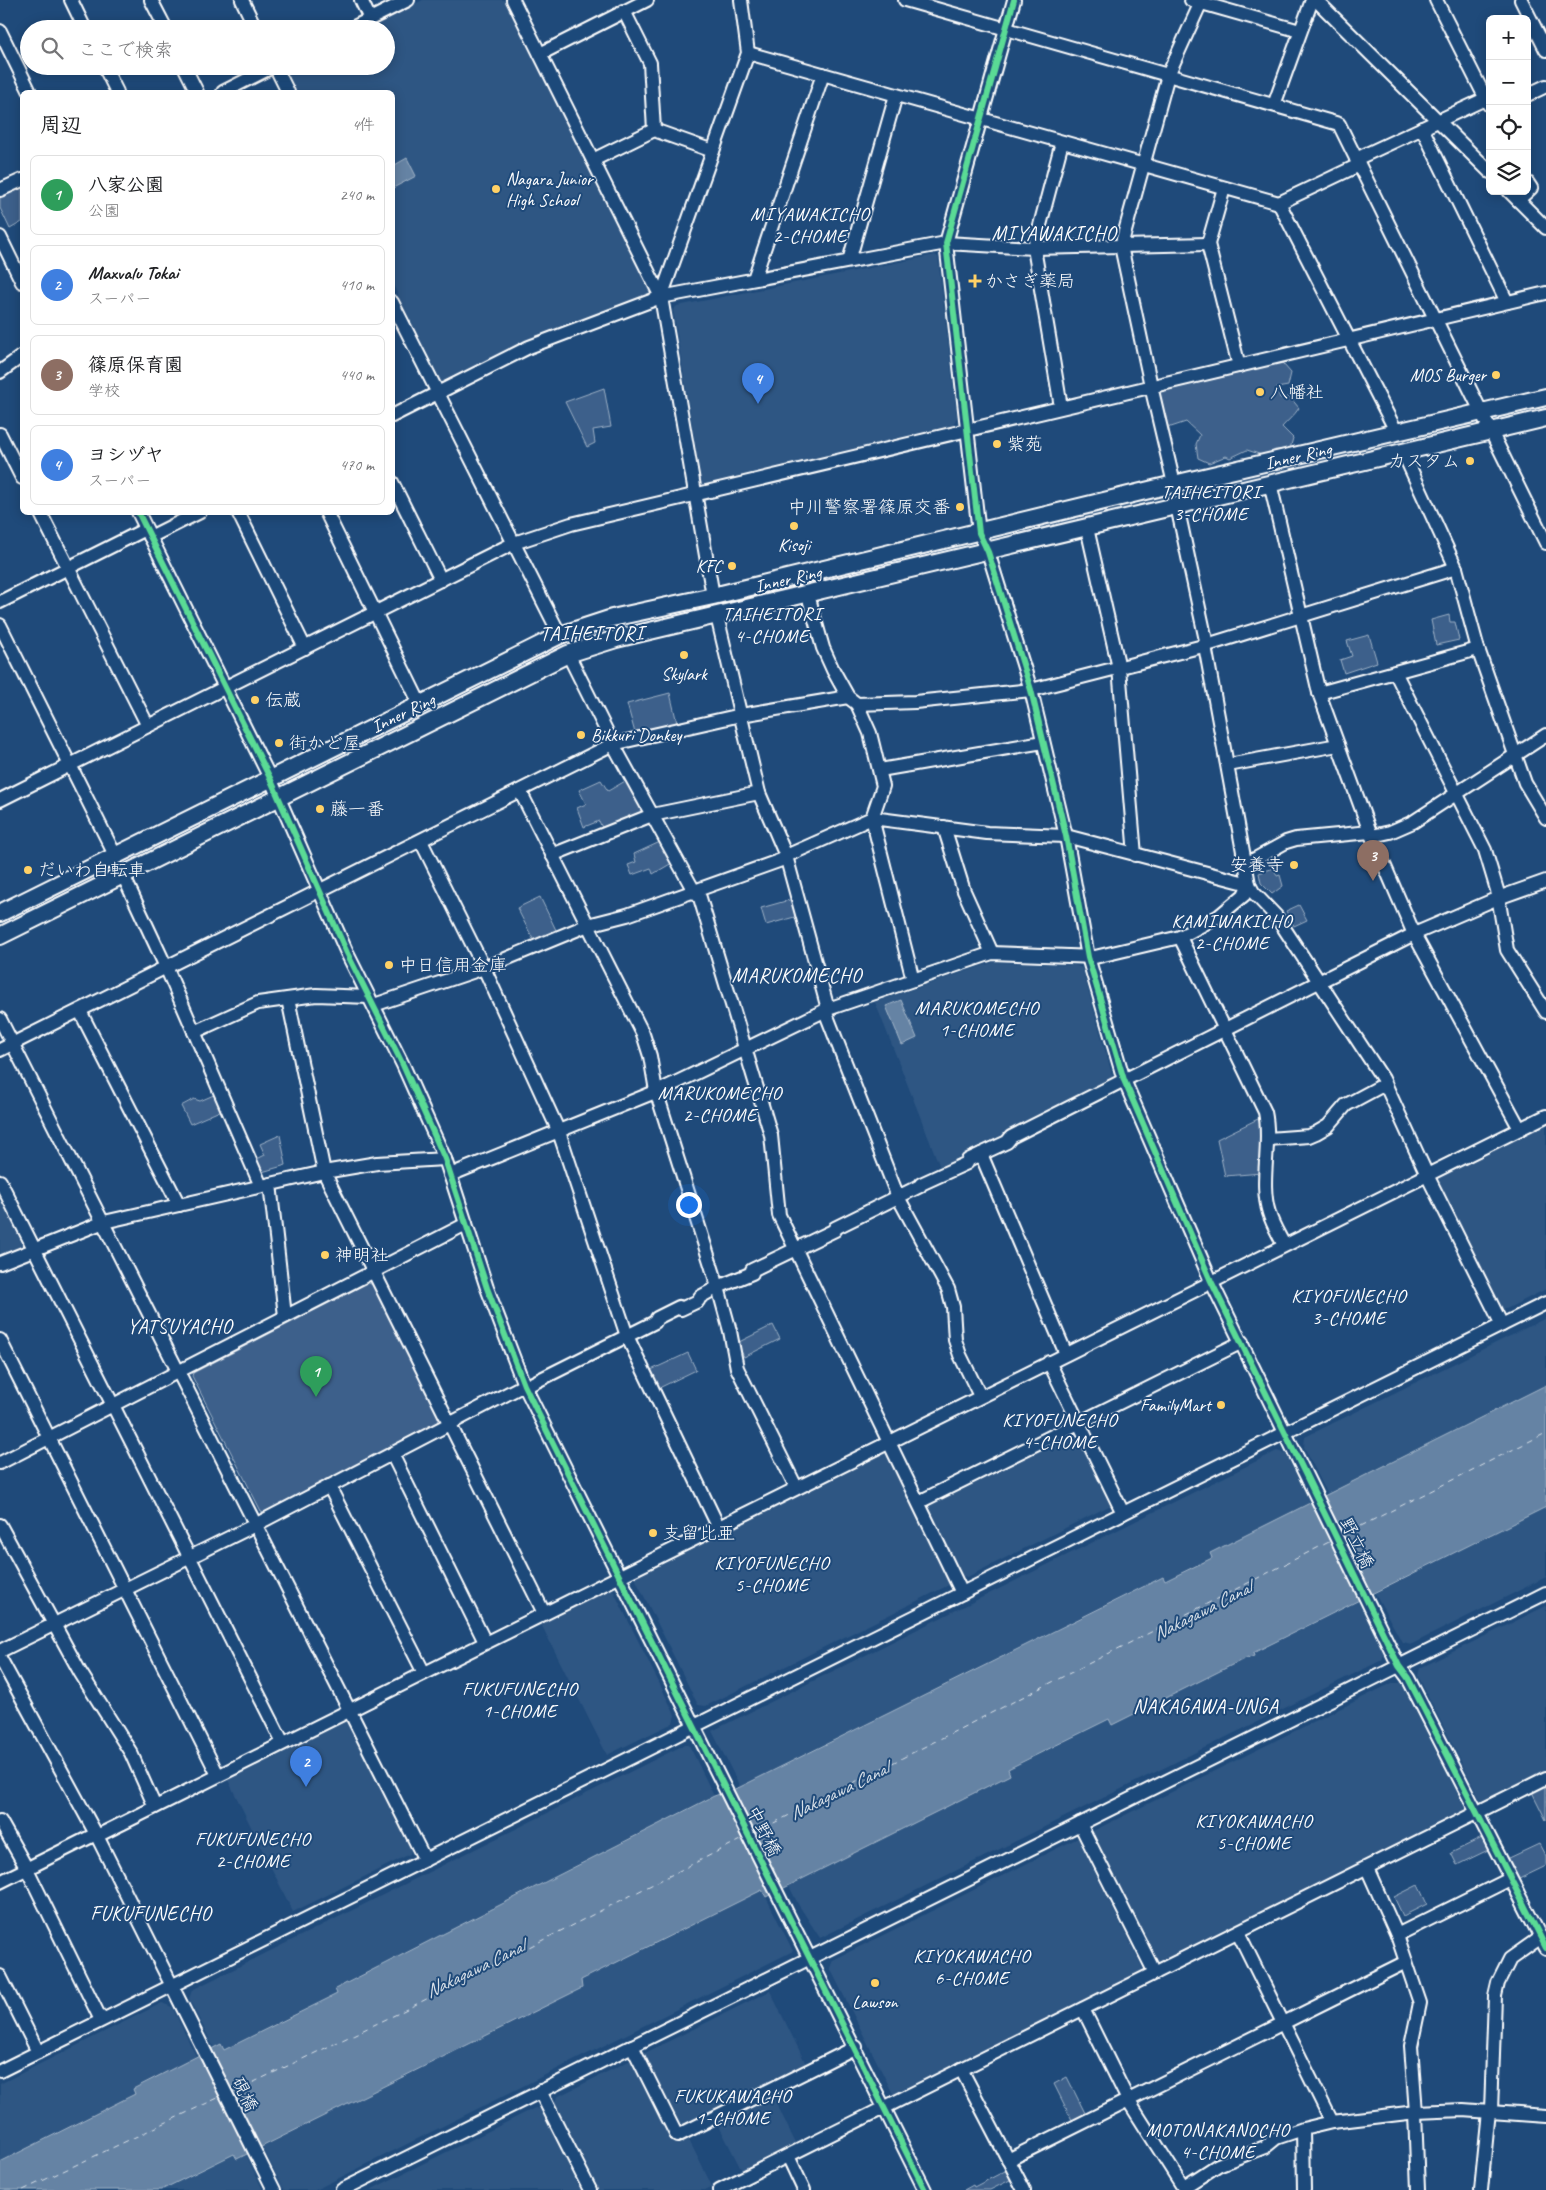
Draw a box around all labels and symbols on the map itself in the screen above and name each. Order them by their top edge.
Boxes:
place label: Nagara Junior High School [506,168,595,211]
marker: Nagara Junior High School [490,183,502,195]
district label: MIYAWAKICHO 2-CHOME [750,202,871,248]
district label: MIYAWAKICHO [991,221,1118,246]
place label: かさぎ薬局 [985,270,1075,292]
marker: かさぎ薬局 [969,275,981,287]
pin: 4 [742,363,774,404]
place label: MOS Burger [1410,364,1488,386]
marker: MOS Burger [1490,369,1502,381]
place label: 八幡社 [1270,381,1324,403]
marker: 八幡社 [1254,386,1266,398]
place label: 紫苑 [1007,433,1043,455]
street label: Inner Ring [1263,437,1335,474]
marker: 紫苑 [991,438,1003,450]
place label: カスタム [1388,450,1460,472]
marker: カスタム [1464,455,1476,467]
district label: TAIHEITORI 3-CHOME [1161,480,1264,526]
place label: 中川警察署篠原交番 [788,496,950,518]
marker: 中川警察署篠原交番 [954,501,966,513]
marker: Kisoji [788,520,800,532]
place label: Kisoji [778,534,813,556]
place label: KFC [696,555,724,577]
marker: KFC [726,560,738,572]
street label: Inner Ring [753,560,825,597]
district label: TAIHEITORI 4-CHOME [722,602,825,648]
district label: TAIHEITORI [540,621,648,646]
marker: Skylark [678,649,690,661]
place label: Skylark [661,663,708,685]
street label: Inner Ring [368,688,440,738]
place label: 伝蔵 [265,689,301,711]
marker: 伝蔵 [249,694,261,706]
place label: Bikkuri Donkey [591,724,683,746]
marker: Bikkuri Donkey [575,729,587,741]
place label: 街かど屋 [289,732,361,754]
marker: 街かど屋 [273,737,285,749]
place label: 藤一番 [330,798,384,820]
marker: 藤一番 [314,803,326,815]
pin: 3 [1357,840,1389,881]
place label: 安養寺 [1230,854,1284,876]
place label: だいわ自転車 [38,859,146,881]
marker: 安養寺 [1288,859,1300,871]
marker: だいわ自転車 [22,864,34,876]
district label: KAMIWAKICHO 2-CHOME [1172,909,1294,955]
place label: 中日信用金庫 [399,954,507,976]
marker: 中日信用金庫 [383,959,395,971]
district label: MARUKOMECHO [732,963,863,988]
district label: MARUKOMECHO 1-CHOME [915,996,1041,1042]
district label: MARUKOMECHO 2-CHOME [658,1081,784,1127]
your location [676,1192,702,1218]
place label: 神明社 [335,1244,389,1266]
marker: 神明社 [319,1249,331,1261]
district label: KIYOFUNECHO 3-CHOME [1291,1284,1408,1330]
district label: YATSUYACHO [127,1314,234,1339]
pin: 1 [300,1356,332,1397]
place label: FamilyMart [1140,1394,1213,1416]
marker: FamilyMart [1215,1399,1227,1411]
district label: KIYOFUNECHO 4-CHOME [1002,1408,1119,1454]
street label: 野立橋 [1335,1514,1379,1572]
place label: 支留比亜 [663,1522,735,1544]
marker: 支留比亜 [647,1527,659,1539]
district label: KIYOFUNECHO 5-CHOME [714,1551,831,1597]
water label: Nakagawa Canal [1149,1573,1261,1646]
district label: FUKUFUNECHO 1-CHOME [462,1677,579,1723]
district label: NAKAGAWA-UNGA [1133,1694,1279,1719]
pin: 2 [290,1746,322,1787]
water label: Nakagawa Canal [785,1754,899,1825]
street label: 中野橋 [742,1802,786,1860]
district label: KIYOKAWACHO 5-CHOME [1195,1809,1314,1855]
district label: FUKUFUNECHO 2-CHOME [195,1827,312,1873]
district label: FUKUFUNECHO [90,1901,213,1926]
water label: Nakagawa Canal [421,1932,535,2003]
district label: KIYOKAWACHO 6-CHOME [913,1944,1032,1990]
marker: Lawson [869,1977,881,1989]
place label: Lawson [852,1991,899,2013]
street label: 硯橋 [227,2073,263,2115]
district label: FUKUKAWACHO 1-CHOME [674,2084,793,2130]
district label: MOTONAKANOCHO 4-CHOME [1146,2118,1291,2164]

